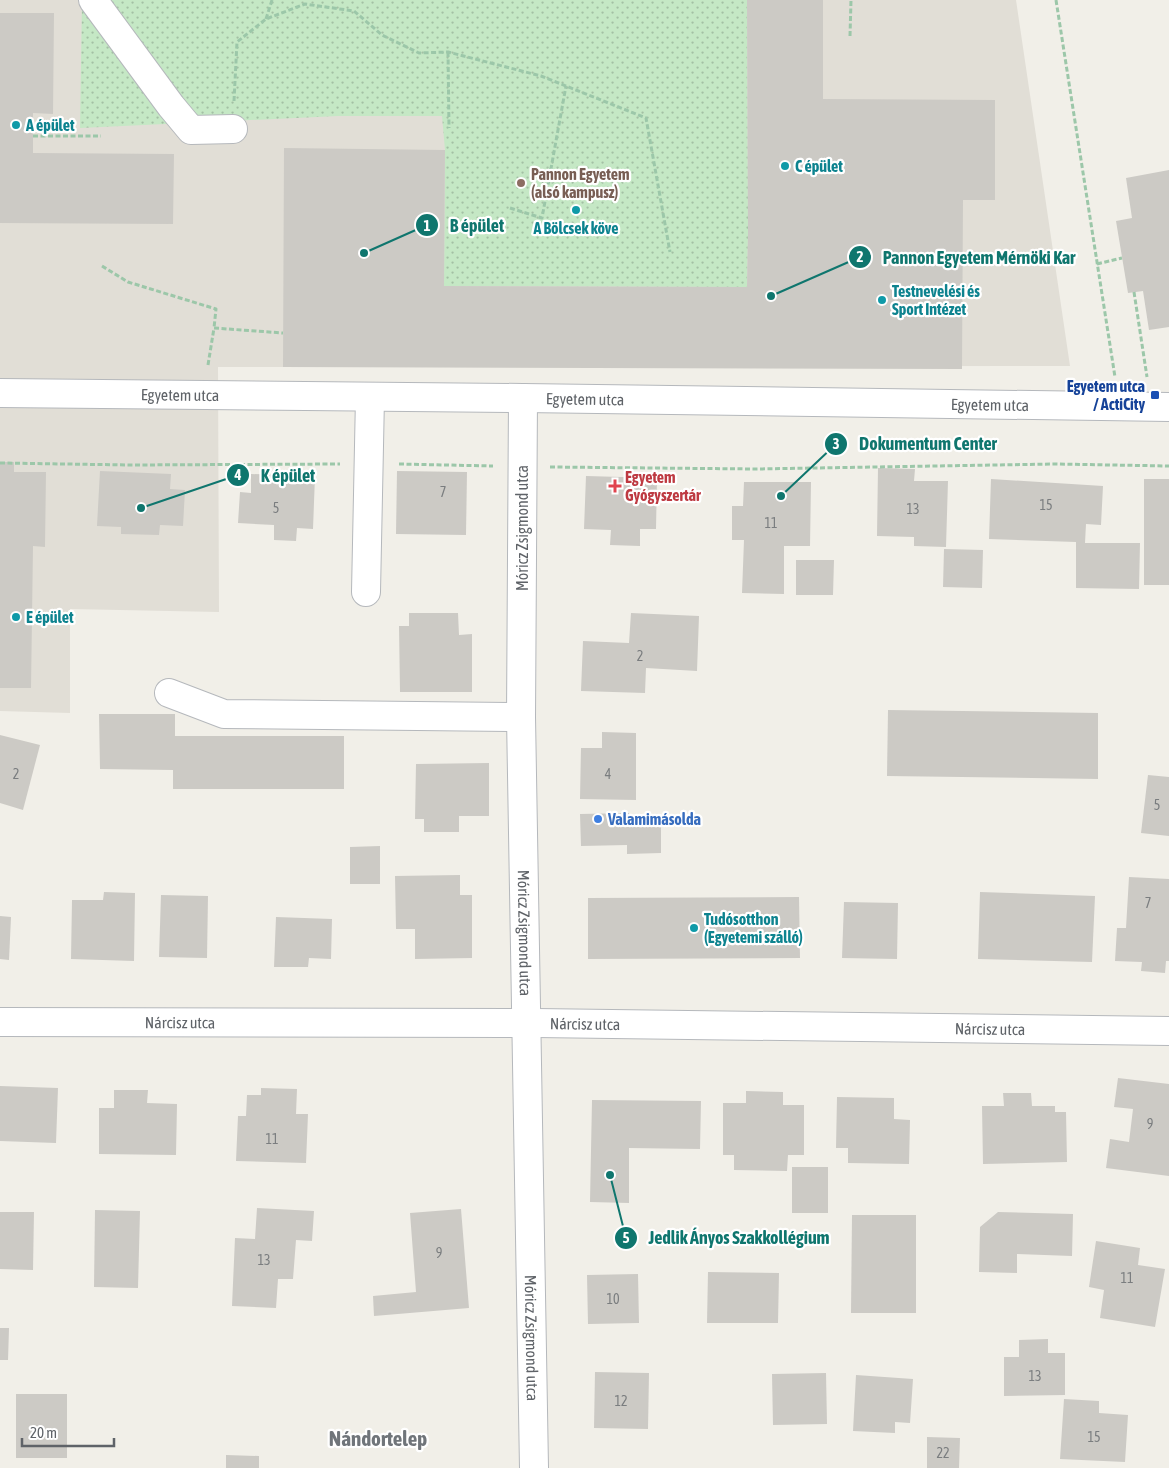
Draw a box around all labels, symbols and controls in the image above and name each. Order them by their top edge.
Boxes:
place label: A épület [25,116,75,134]
marker: A épület [10,119,22,131]
place label: C épület [795,157,843,175]
marker: C épület [779,160,791,172]
place label: Pannon Egyetem (alsó kampusz) [531,165,630,201]
marker: Pannon Egyetem (alsó kampusz) [515,177,527,189]
marker: A Bölcsek köve [570,204,582,216]
callout: B épület [415,209,514,242]
text: B épület [450,215,505,236]
text: 1 [423,217,431,234]
place label: A Bölcsek köve [532,219,619,237]
callout: Pannon Egyetem Mérnöki Kar [848,241,1085,274]
text: Pannon Egyetem Mérnöki Kar [883,247,1076,268]
text: 2 [856,248,864,265]
place label: Testnevelési és Sport Intézet [892,282,980,318]
marker: Testnevelési és Sport Intézet [876,294,888,306]
place label: Egyetem utca / ActiCity [1067,377,1145,413]
street label: Egyetem utca [141,385,219,405]
street label: Egyetem utca [546,389,624,409]
marker: Egyetem utca / ActiCity [1149,389,1161,401]
street label: Egyetem utca [951,395,1029,414]
callout: Dokumentum Center [824,428,1007,461]
text: Dokumentum Center [859,433,998,454]
text: 3 [832,435,840,452]
callout: K épület [225,459,325,492]
text: K épület [261,465,316,486]
street label: Móricz Zsigmond utca [513,465,532,591]
text: 4 [233,466,242,483]
place label: Egyetem Gyógyszertár [625,468,701,504]
marker: Egyetem Gyógyszertár [609,480,621,492]
house number: 7 [440,484,446,500]
house number: 15 [1039,497,1053,513]
house number: 5 [273,500,279,516]
house number: 13 [906,501,920,517]
house number: 11 [764,515,778,531]
place label: E épület [26,608,74,626]
marker: E épület [10,611,22,623]
house number: 2 [637,648,643,664]
house number: 2 [13,766,19,782]
house number: 4 [605,766,612,782]
house number: 5 [1154,797,1160,813]
place label: Valamimásolda [607,810,701,828]
marker: Valamimásolda [592,813,604,825]
street label: Móricz Zsigmond utca [515,870,535,996]
house number: 7 [1145,895,1151,911]
place label: Tudósotthon (Egyetemi szálló) [704,910,803,946]
marker: Tudósotthon (Egyetemi szálló) [688,922,700,934]
street label: Nárcisz utca [145,1013,215,1031]
street label: Nárcisz utca [550,1014,620,1033]
street label: Nárcisz utca [955,1019,1025,1038]
house number: 9 [1147,1116,1153,1132]
house number: 11 [265,1131,279,1147]
callout: Jedlik Ányos Szakkollégium [614,1221,840,1254]
text: Jedlik Ányos Szakkollégium [647,1227,830,1248]
text: 5 [622,1229,630,1246]
house number: 9 [436,1245,442,1261]
house number: 13 [257,1252,271,1268]
house number: 11 [1120,1270,1134,1286]
street label: Móricz Zsigmond utca [522,1275,542,1401]
house number: 10 [606,1291,620,1307]
house number: 13 [1028,1368,1042,1384]
house number: 12 [614,1393,628,1409]
scale bar [22,1416,115,1448]
text: 20 m [30,1424,57,1441]
district label: Nándortelep [329,1426,427,1450]
house number: 15 [1087,1429,1101,1445]
house number: 22 [936,1445,950,1461]

